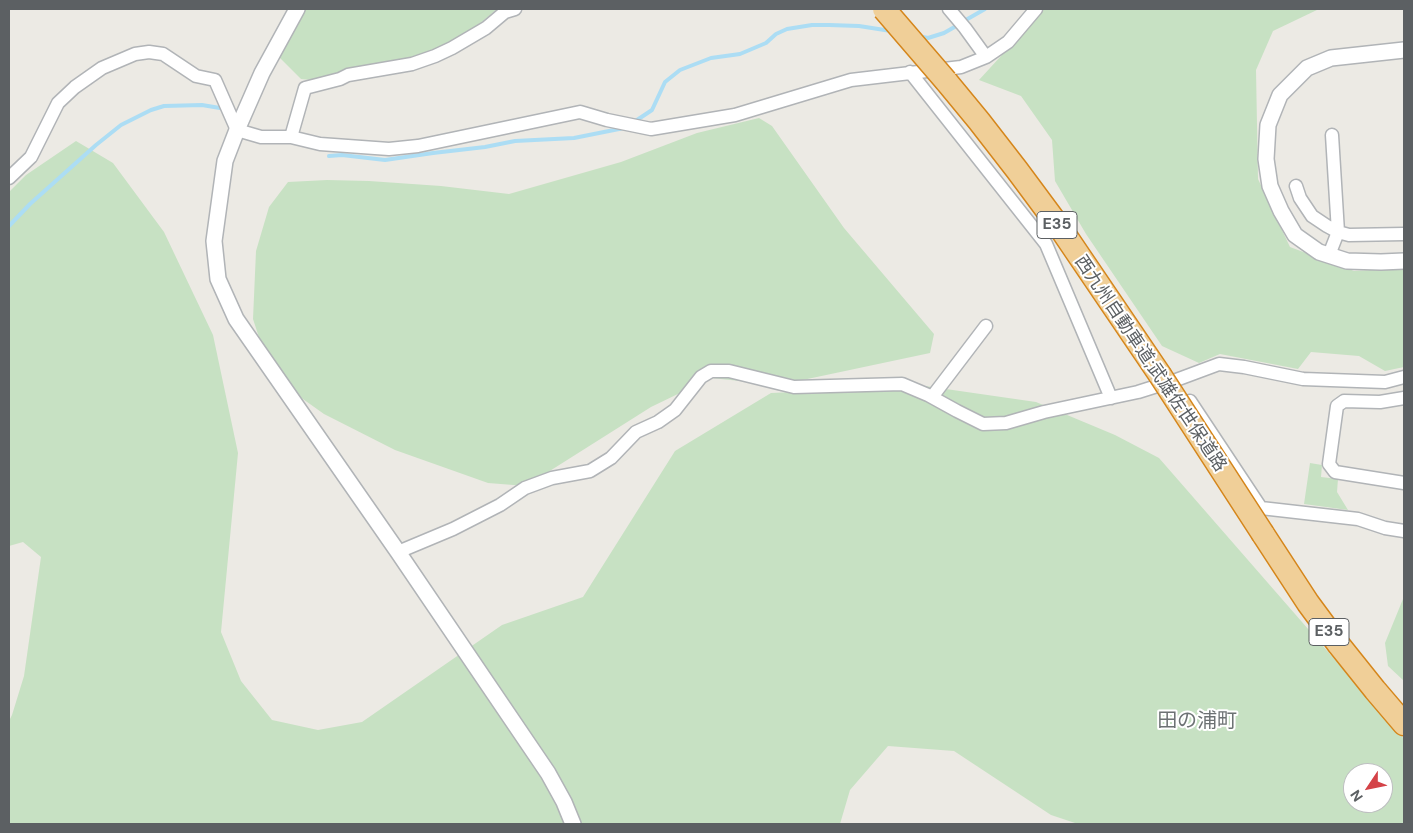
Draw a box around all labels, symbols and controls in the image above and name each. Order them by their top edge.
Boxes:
road number: E35 [1037,212,1077,238]
street label: 西九州自動車道;武雄佐世保道路 [1069,252,1231,476]
road number: E35 [1309,618,1349,646]
district label: 田の浦町 [1157,710,1237,734]
north arrow [1343,763,1393,813]
text: N [1346,787,1367,805]

